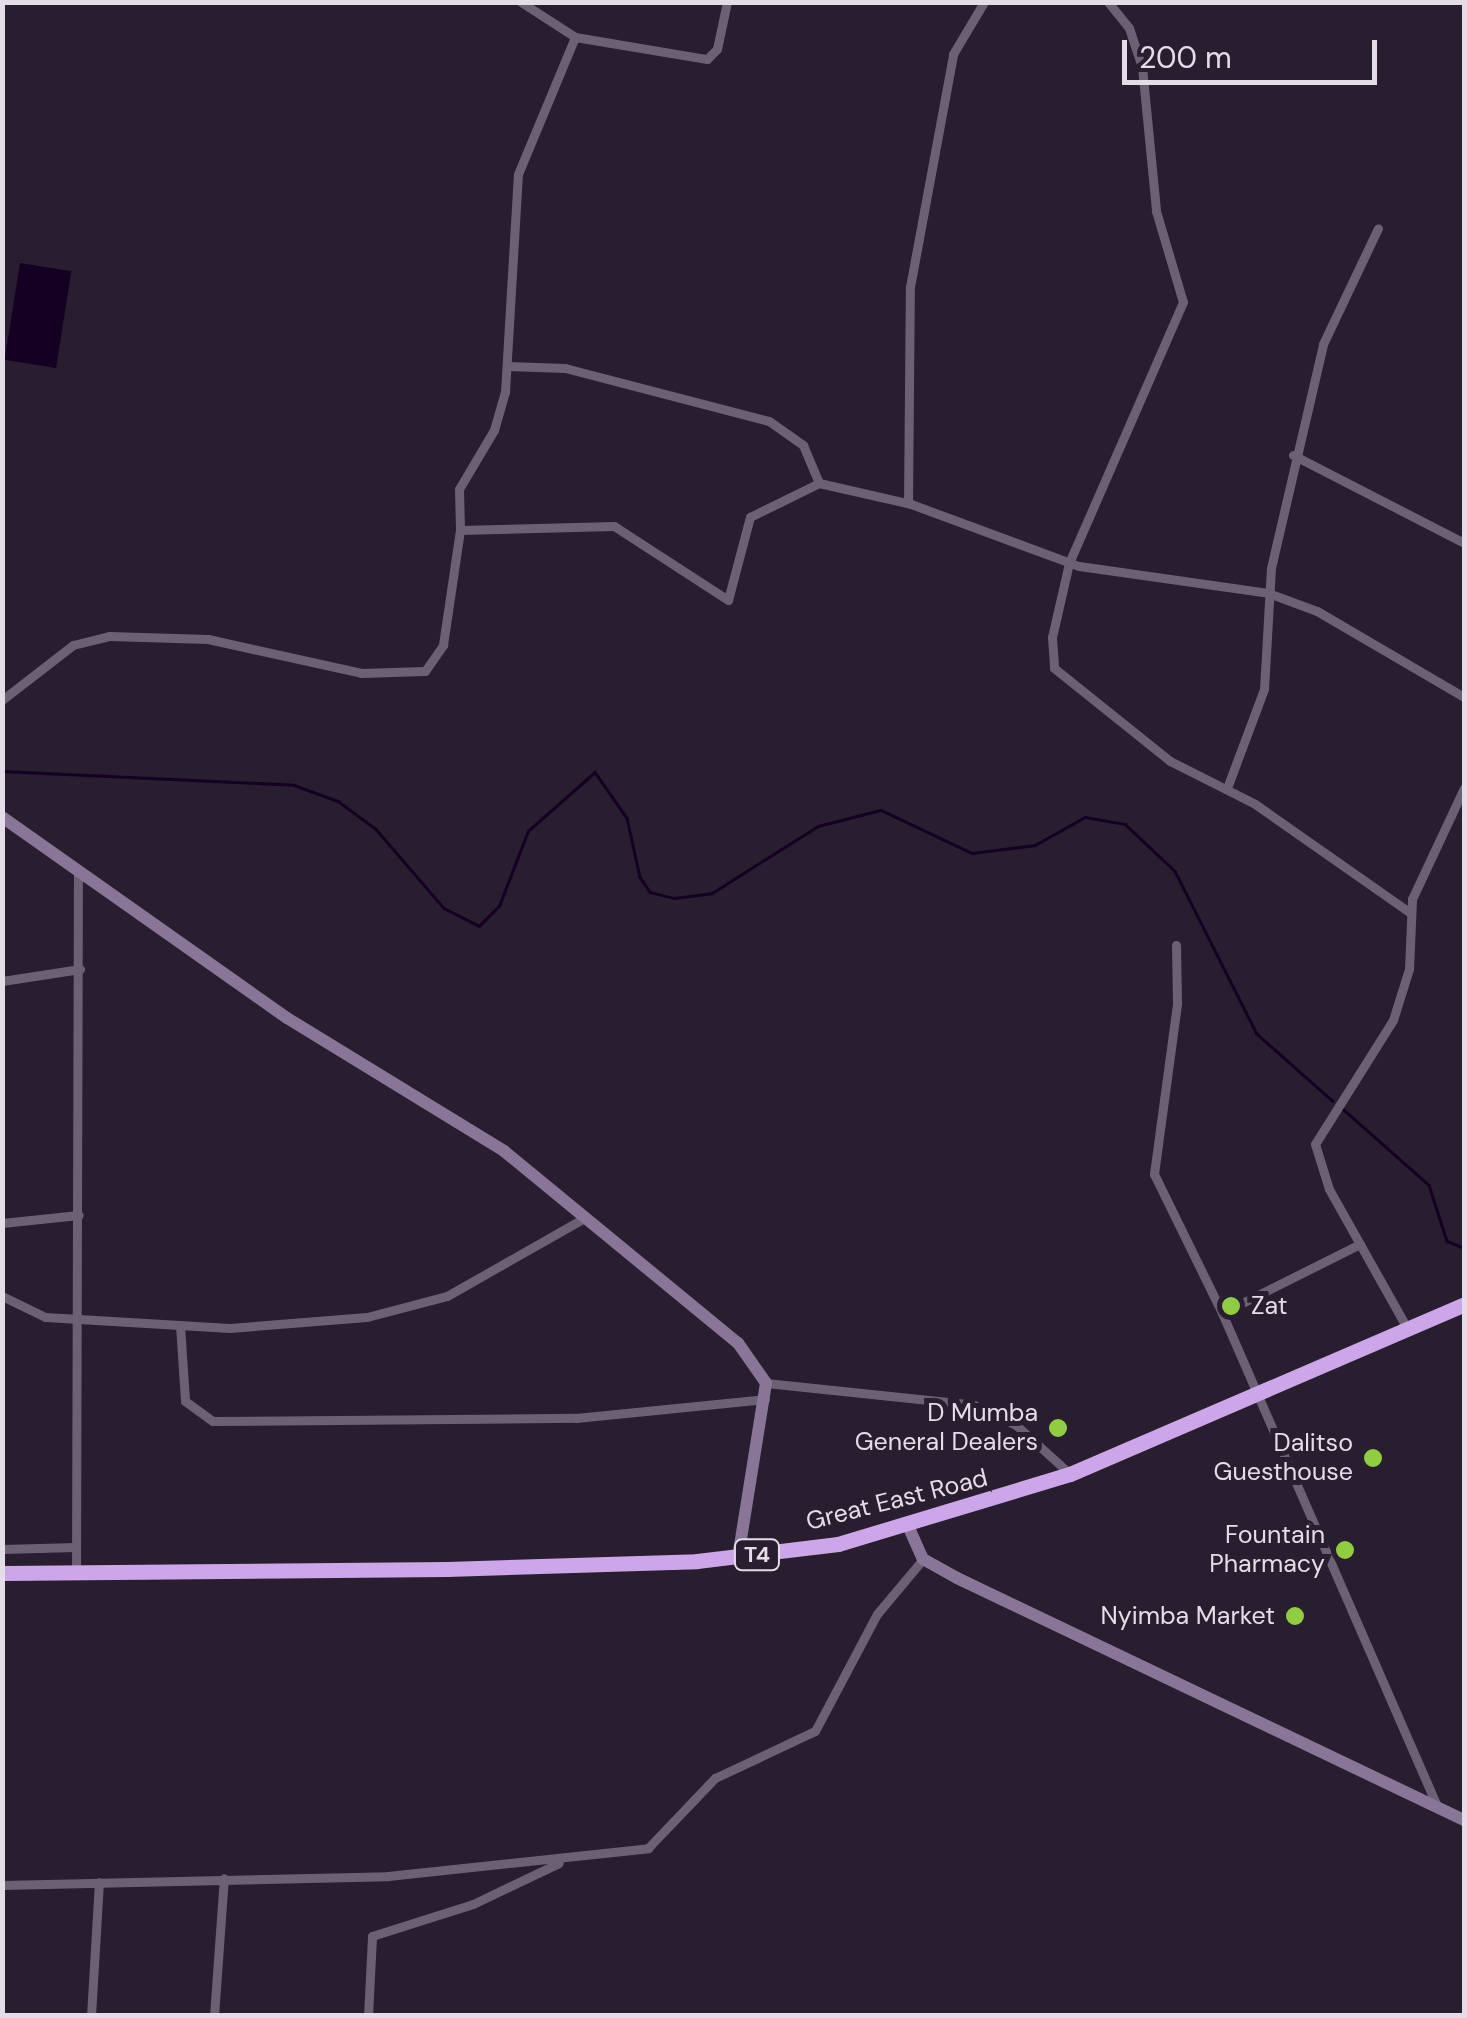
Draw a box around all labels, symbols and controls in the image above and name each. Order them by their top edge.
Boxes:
scale bar [1127,20,1382,82]
text: 200 m [1139,38,1232,77]
place label: Zat [1251,1291,1288,1321]
marker: Zat [1220,1295,1242,1317]
place label: D Mumba General Dealers [855,1399,1038,1458]
marker: D Mumba General Dealers [1047,1417,1069,1439]
place label: Dalitso Guesthouse [1213,1429,1353,1488]
marker: Dalitso Guesthouse [1362,1447,1384,1469]
street label: Great East Road [803,1463,991,1537]
place label: Fountain Pharmacy [1209,1521,1325,1580]
road number: T4 [732,1538,782,1572]
marker: Fountain Pharmacy [1334,1539,1356,1561]
place label: Nyimba Market [1101,1601,1275,1631]
marker: Nyimba Market [1284,1605,1306,1627]

